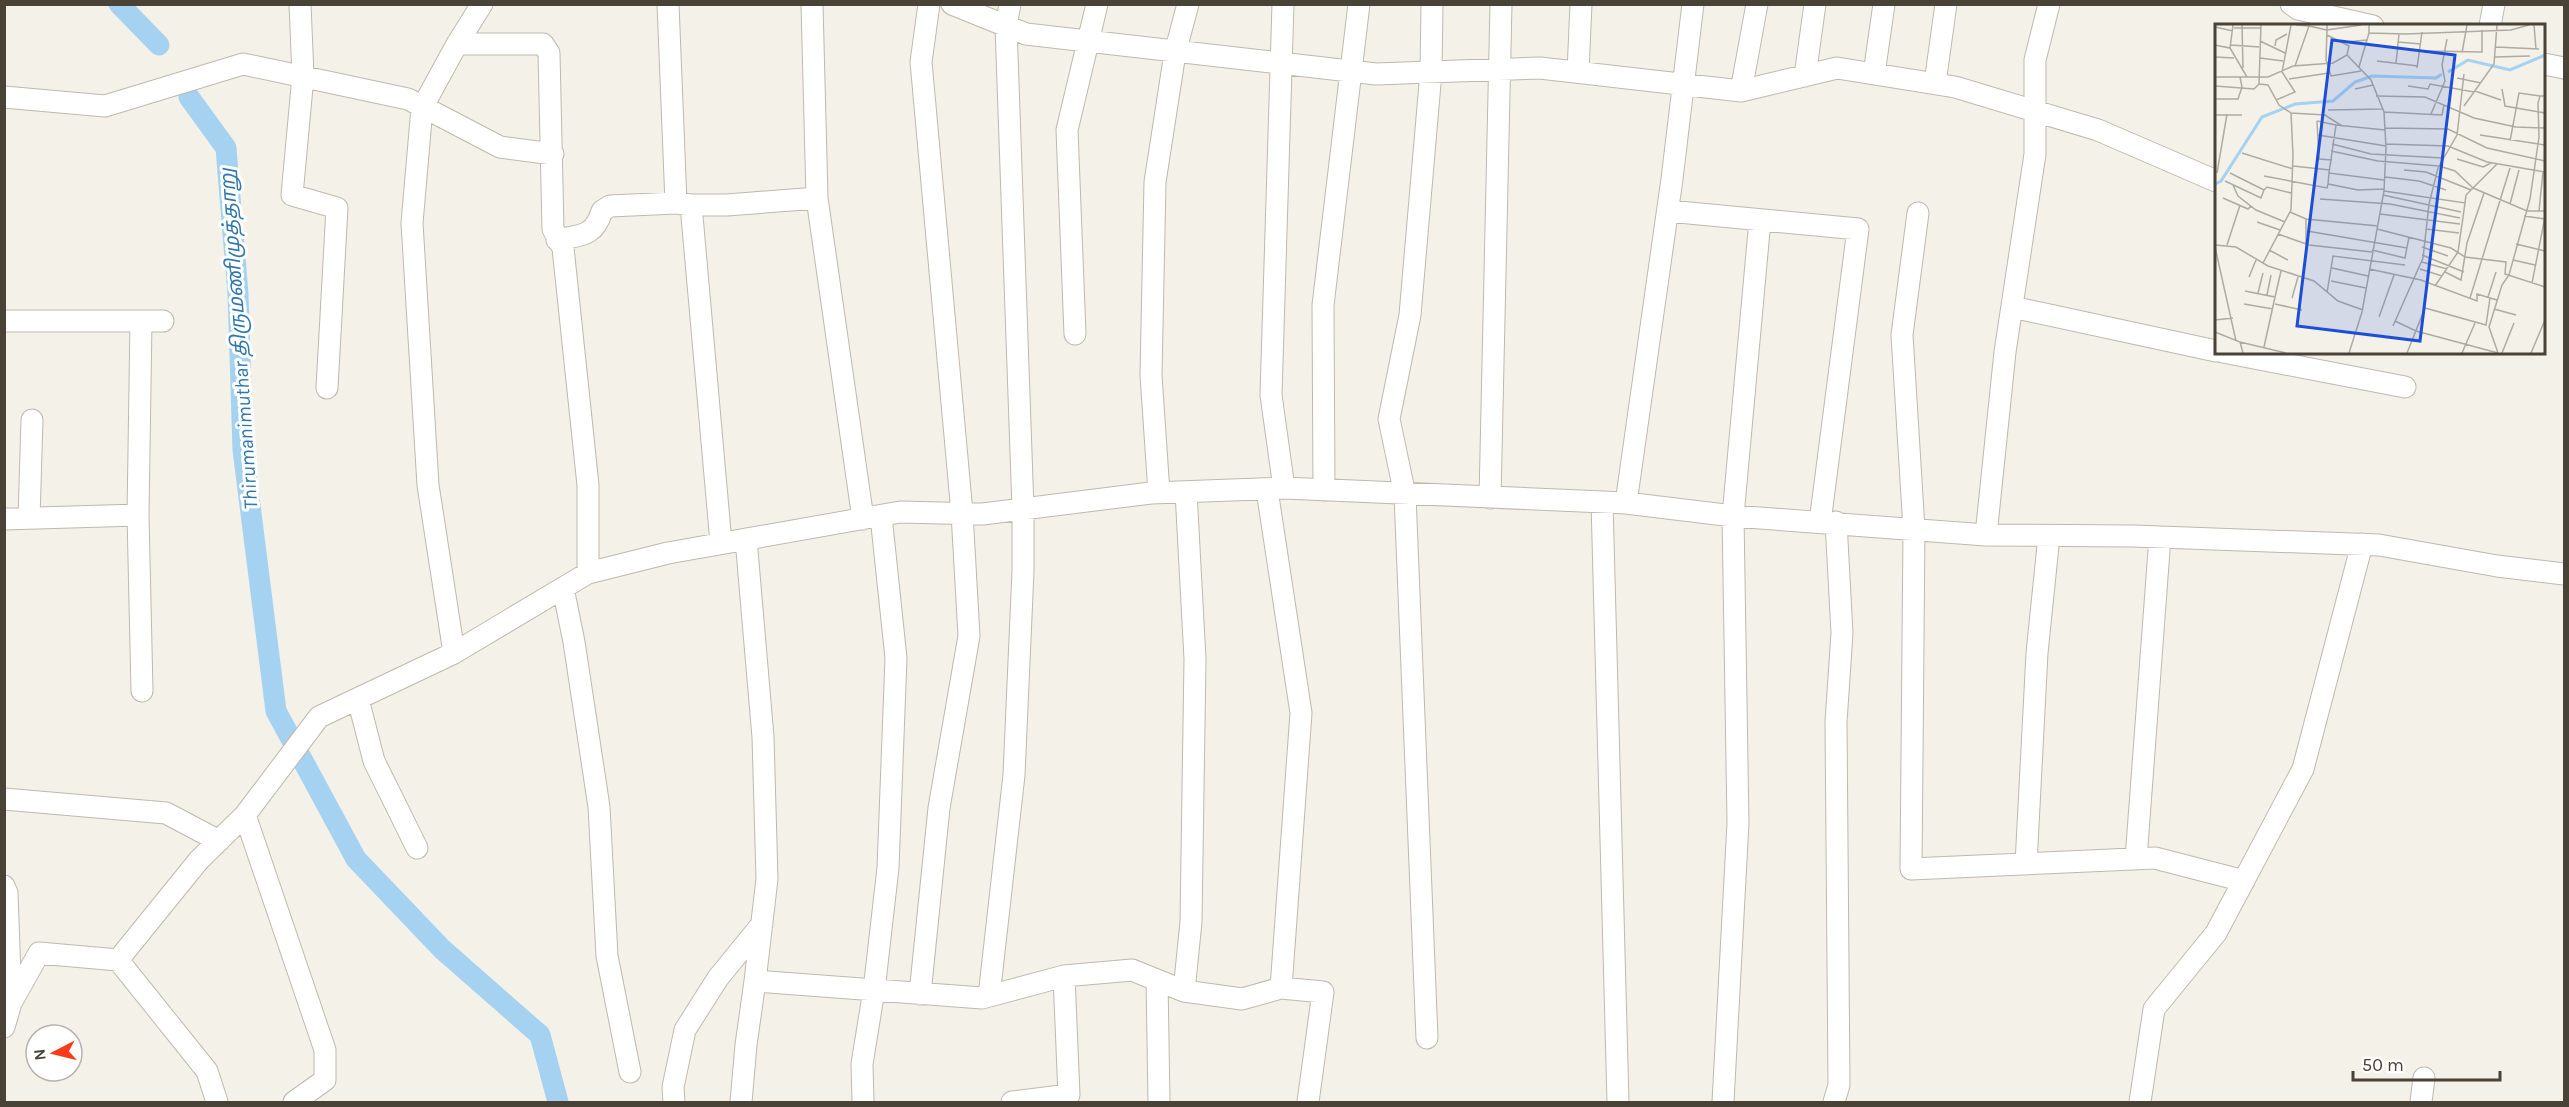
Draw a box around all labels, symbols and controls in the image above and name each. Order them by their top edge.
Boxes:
inset map [2215,24,2545,354]
water label: Thirumanimuthar திருமணிமுத்தாறு [216,166,264,510]
north arrow [24,1023,84,1083]
scale bar [2353,1044,2500,1082]
text: N [29,1048,50,1062]
text: 50 m [2362,1054,2404,1076]

